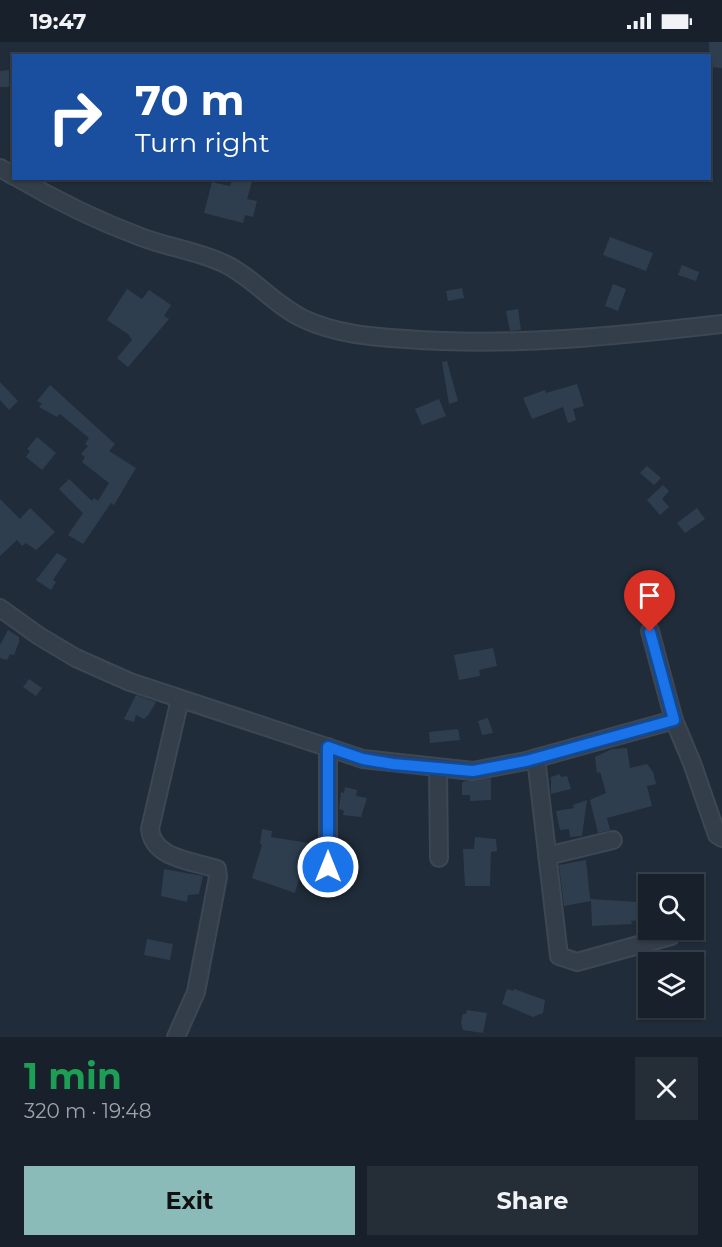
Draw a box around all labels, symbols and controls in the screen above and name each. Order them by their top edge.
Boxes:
text: 19:47 [30,8,86,35]
text: 70 m [135,74,245,126]
icon: right [36,78,114,156]
text: Turn right [135,126,270,159]
pin [624,570,675,632]
icon: arrive [633,579,666,612]
position arrow [296,835,360,899]
map controls [638,874,704,1018]
button: search [638,874,704,940]
button: layers [638,952,704,1018]
text: 1 min [24,1054,122,1098]
button: close [635,1057,698,1120]
text: 320 m · 19:48 [24,1099,152,1123]
button: Exit [24,1166,355,1235]
button: Share [367,1166,698,1235]

